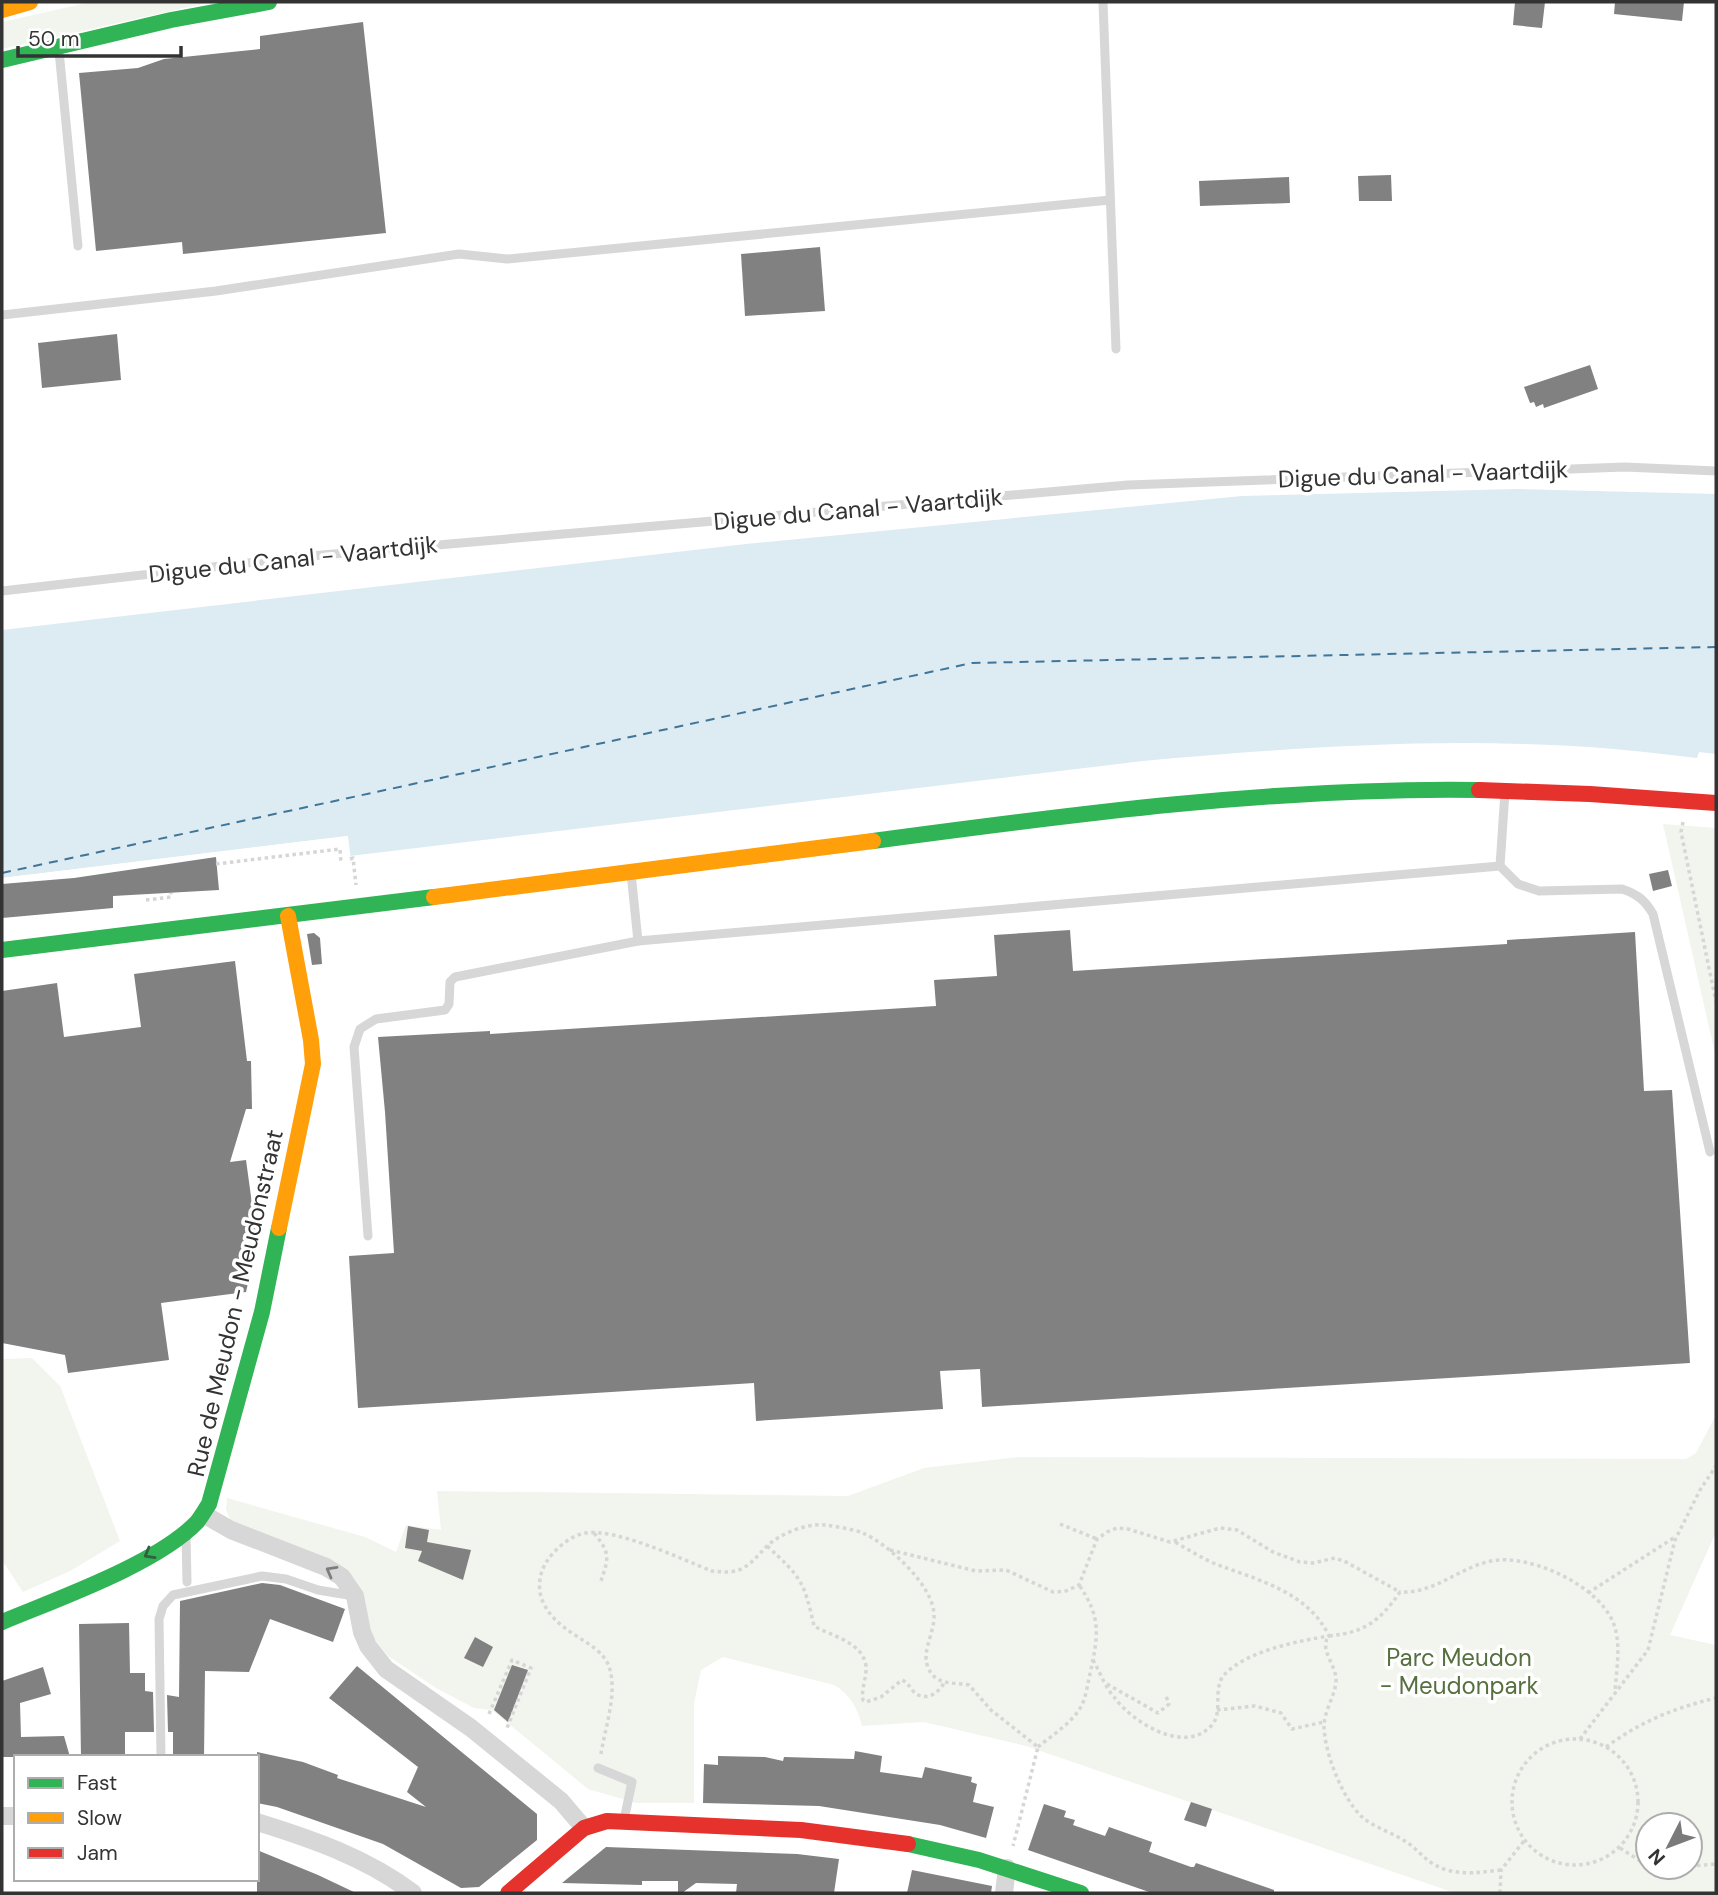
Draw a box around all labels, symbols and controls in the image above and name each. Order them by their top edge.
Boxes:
scale bar [18,14,180,58]
text: 50 m [28,25,79,53]
street label: Digue du Canal - Vaartdijk [1277,453,1569,495]
street label: Digue du Canal - Vaartdijk [712,481,1004,537]
street label: Digue du Canal - Vaartdijk [147,528,439,590]
street label: Rue de Meudon - Meudonstraat [180,1127,290,1479]
one-way arrow [144,1546,157,1559]
one-way arrow [325,1566,338,1579]
park label: Parc Meudon - Meudonpark [1379,1642,1539,1701]
legend [14,1755,259,1881]
text: Fast [77,1769,117,1797]
text: Slow [77,1804,122,1832]
north arrow [1634,1811,1704,1881]
text: Jam [77,1839,118,1867]
text: N [1643,1844,1671,1871]

